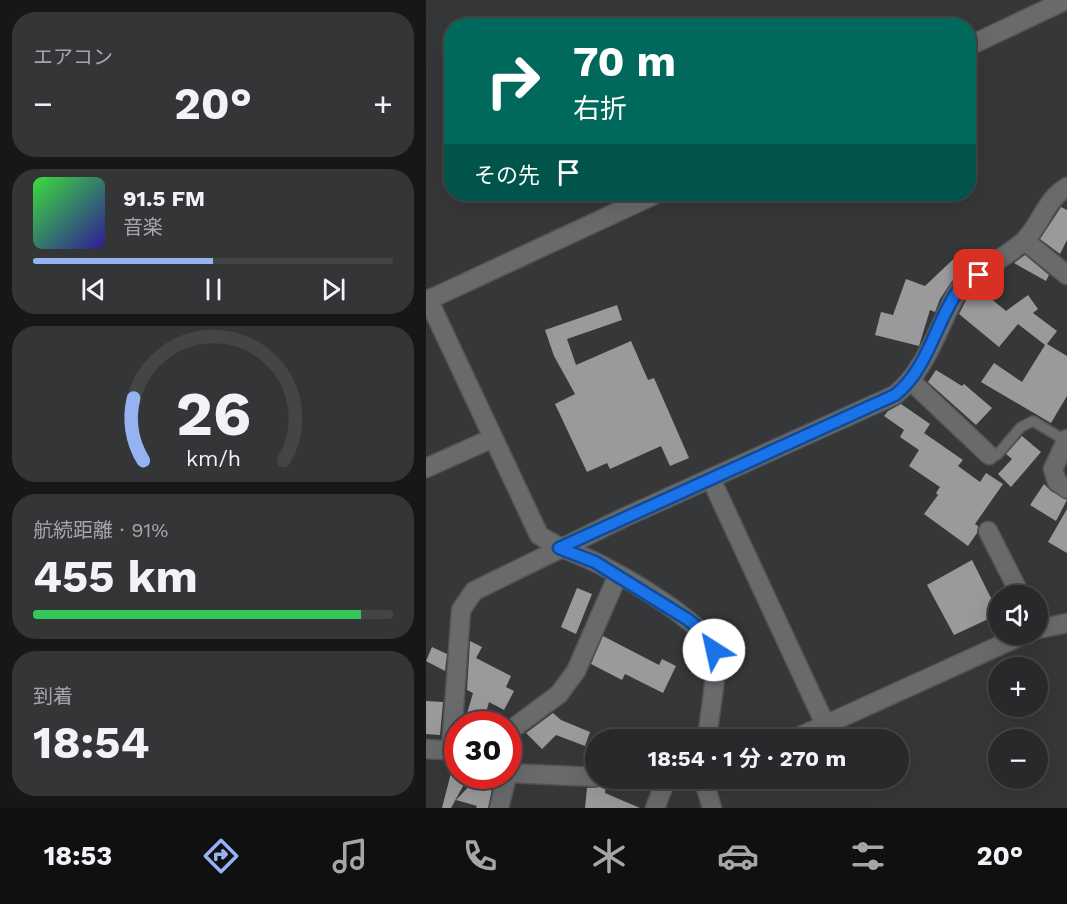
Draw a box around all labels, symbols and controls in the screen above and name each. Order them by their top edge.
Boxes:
text: 70 m [573,37,676,86]
icon: right [474,42,552,120]
text: エアコン [33,45,113,69]
text: 20° [174,77,252,130]
text: − [33,84,53,123]
text: + [373,84,393,123]
text: 右折 [573,93,627,125]
icon: arrive [552,156,585,189]
text: その先 [474,163,540,188]
text: 91.5 FM [123,186,205,211]
text: 音楽 [123,215,163,239]
pin [953,249,1004,300]
icon: arrive [962,258,995,291]
icon: previous [77,273,110,306]
icon: pause [197,273,230,306]
icon: next [317,273,350,306]
text: 26 [175,377,251,450]
text: km/h [185,446,241,471]
text: 航続距離 · 91% [33,518,168,542]
text: 455 km [33,550,198,603]
map controls [988,585,1048,789]
button: sound [988,585,1048,645]
position arrow [682,618,746,682]
button: + [988,657,1048,717]
text: 到着 [33,684,73,708]
speed limit sign: 30 [444,711,522,789]
text: 18:54 [33,716,150,769]
button: − [988,729,1048,789]
text: 18:54 · 1 分 · 270 m [648,746,846,771]
icon: directions [200,835,242,877]
icon: music [329,835,371,877]
icon: phone [459,835,501,877]
icon: climate [588,835,630,877]
icon: car [717,835,759,877]
icon: filters [847,835,889,877]
text: 18:53 [44,840,112,872]
text: 20° [976,840,1023,872]

